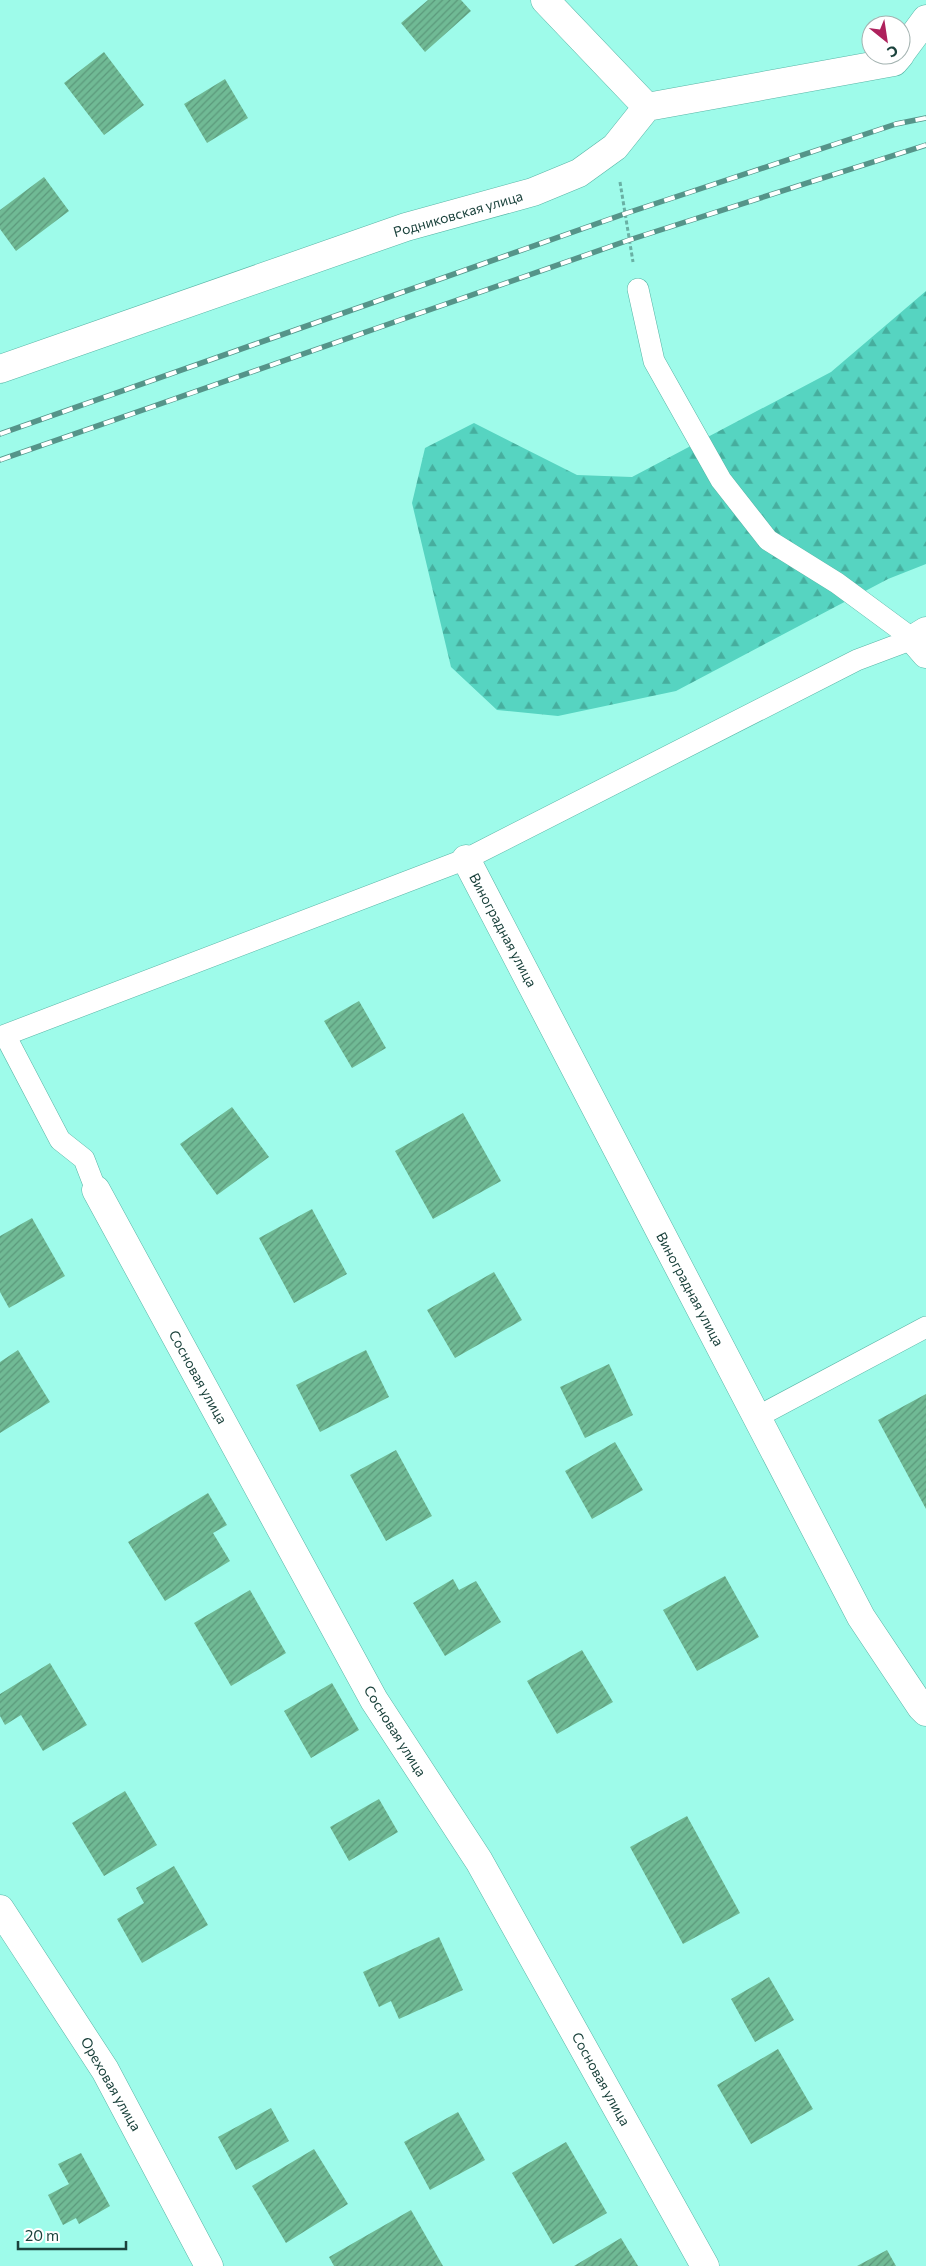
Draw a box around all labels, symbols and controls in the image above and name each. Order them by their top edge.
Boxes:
north arrow [861,15,911,65]
text: С [884,42,901,61]
street label: Родниковская улица [391,187,525,240]
street label: Виноградная улица [466,870,541,990]
street label: Виноградная улица [653,1229,728,1349]
street label: Сосновая улица [166,1327,231,1426]
street label: Сосновая улица [361,1682,430,1779]
street label: Сосновая улица [569,2029,634,2128]
street label: Ореховая улица [78,2034,145,2134]
scale bar [18,2218,125,2250]
text: 20 m [25,2226,59,2244]

